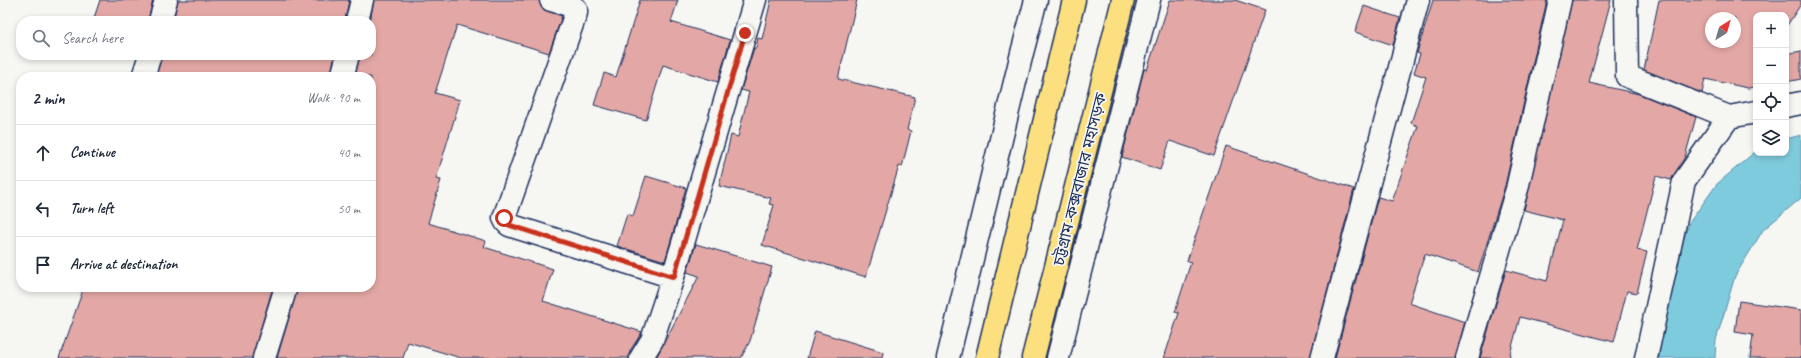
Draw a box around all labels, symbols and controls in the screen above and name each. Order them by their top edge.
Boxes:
north arrow [1705,12,1741,48]
map controls [1753,12,1789,156]
button: + [1753,12,1789,48]
search box [16,16,376,60]
route end [736,24,754,42]
icon: search [30,27,52,49]
text: Search here [62,29,123,48]
button: − [1753,48,1789,84]
button: locate [1753,84,1789,120]
text: 2 min [32,88,65,109]
text: Walk · 90 m [307,90,360,106]
street label: চট্টগ্রাম-কক্সবাজার মহাসড়ক [1049,90,1111,269]
button: layers [1753,120,1789,156]
icon: ahead [32,142,54,164]
text: Continue [70,143,115,162]
text: 40 m [338,145,360,161]
icon: left [32,198,54,220]
text: Turn left [70,199,113,218]
text: 50 m [338,201,360,217]
route start [495,209,513,227]
icon: arrive [32,254,54,276]
text: Arrive at destination [70,255,177,274]

